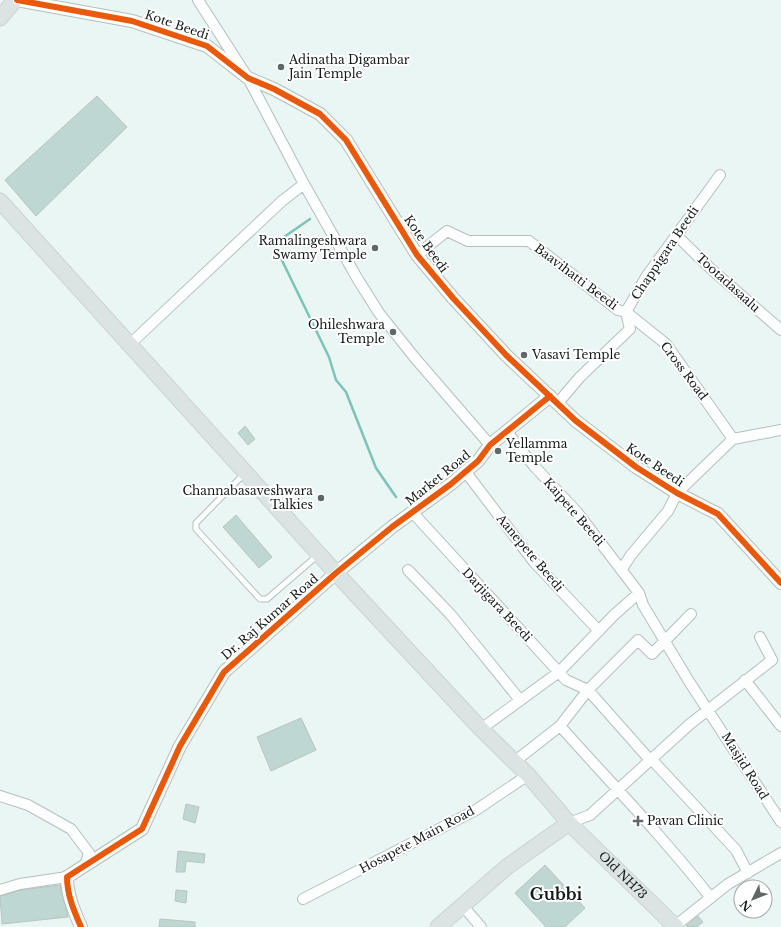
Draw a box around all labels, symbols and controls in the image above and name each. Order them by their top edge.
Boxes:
street label: Kote Beedi [143,7,211,43]
place label: Adinatha Digambar Jain Temple [287,52,410,81]
marker: Adinatha Digambar Jain Temple [276,62,286,72]
street label: Chappigara Beedi [628,203,701,302]
street label: Kote Beedi [401,212,452,275]
place label: Ramalingeshwara Swamy Temple [259,233,367,262]
street label: Baavihatti Beedi [532,240,621,313]
marker: Ramalingeshwara Swamy Temple [370,243,380,253]
street label: Tootadasaalu [693,250,763,315]
place label: Ohileshwara Temple [308,317,385,346]
marker: Ohileshwara Temple [388,327,398,337]
street label: Cross Road [658,338,711,403]
place label: Vasavi Temple [531,347,620,362]
marker: Vasavi Temple [519,350,529,360]
place label: Yellamma Temple [505,436,568,465]
street label: Kote Beedi [623,440,687,489]
marker: Yellamma Temple [493,446,503,456]
street label: Market Road [402,447,473,508]
street label: Kaipete Beedi [541,475,608,549]
place label: Channabasaveshwara Talkies [182,483,313,512]
marker: Channabasaveshwara Talkies [316,493,326,503]
street label: Aanepete Beedi [493,510,567,594]
street label: Darjigara Beedi [459,565,535,645]
street label: Dr. Raj Kumar Road [218,571,321,663]
street label: Masjid Road [719,729,772,802]
street label: Hosapete Main Road [357,803,477,876]
place label: Pavan Clinic [647,813,724,828]
marker: Pavan Clinic [632,815,644,827]
street label: Old NH73 [596,848,651,902]
north arrow [733,879,773,919]
district label: Gubbi [530,884,583,904]
text: N [737,897,754,914]

